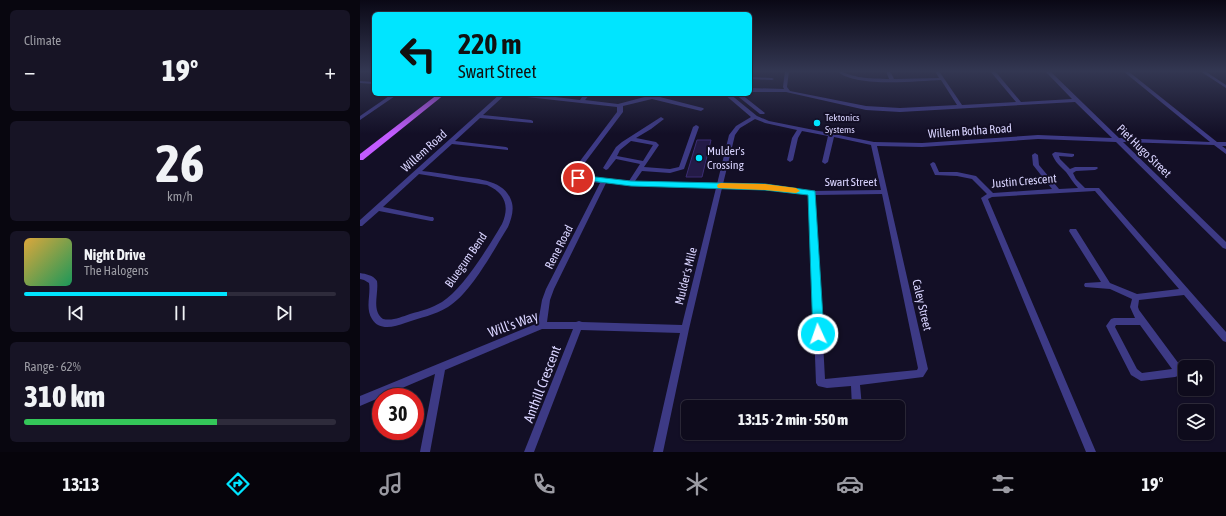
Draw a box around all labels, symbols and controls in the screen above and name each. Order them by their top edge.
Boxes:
icon: left [392,28,444,80]
text: 220 m [458,28,521,60]
text: Climate [24,33,61,48]
text: 19° [162,53,198,87]
text: − [24,58,35,84]
text: + [325,58,336,84]
text: Swart Street [458,61,537,82]
place label: Tektonics Systems [825,112,860,135]
marker: Tektonics Systems [812,118,822,128]
street label: Willem Botha Road [928,121,1012,141]
street label: Piet Hugo Street [1114,122,1175,181]
street label: Willem Road [398,127,450,175]
text: 26 [156,133,204,193]
place label: Mulder's Crossing [707,144,745,172]
marker: Mulder's Crossing [694,153,704,163]
pin [561,161,595,195]
icon: arrive [567,167,589,189]
street label: Justin Crescent [991,171,1058,191]
street label: Swart Street [825,175,878,189]
text: km/h [167,189,193,204]
street label: Rene Road [542,223,576,271]
street label: Bluegum Bend [442,230,490,290]
text: Night Drive [84,246,146,263]
street label: Mulder's Mile [672,246,700,306]
text: The Halogens [84,263,149,278]
street label: Caley Street [909,278,935,333]
icon: previous [65,302,87,324]
icon: pause [169,302,191,324]
icon: next [273,302,295,324]
street label: Will's Way [486,308,540,340]
position arrow [797,313,839,355]
street label: Anthill Crescent [520,343,564,425]
text: Range · 62% [24,359,81,374]
map controls [1178,360,1214,440]
button: sound [1178,360,1214,396]
text: 310 km [24,379,105,413]
speed limit sign: 30 [372,388,424,440]
button: layers [1178,404,1214,440]
text: 13:15 · 2 min · 550 m [738,411,848,428]
icon: directions [224,470,252,498]
icon: music [377,470,405,498]
icon: phone [530,470,558,498]
icon: climate [683,470,711,498]
icon: car [836,470,864,498]
icon: filters [989,470,1017,498]
text: 13:13 [62,474,99,495]
text: 19° [1142,474,1164,495]

